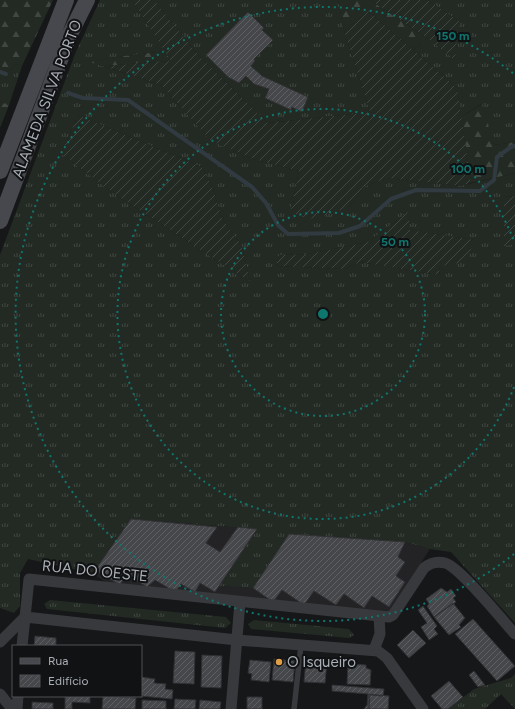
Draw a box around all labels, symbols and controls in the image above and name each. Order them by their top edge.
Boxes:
street label: ALAMEDA SILVA PORTO [8,17,86,181]
text: 150 m [436,29,470,43]
text: 100 m [451,162,485,176]
text: 50 m [381,235,409,249]
centre of rings [316,307,330,321]
street label: RUA DO OESTE [41,556,149,586]
legend [12,645,142,697]
place label: O Isqueiro [287,653,356,671]
text: Rua [48,654,68,668]
marker: O Isqueiro [274,657,284,667]
text: Edifício [48,674,88,688]

